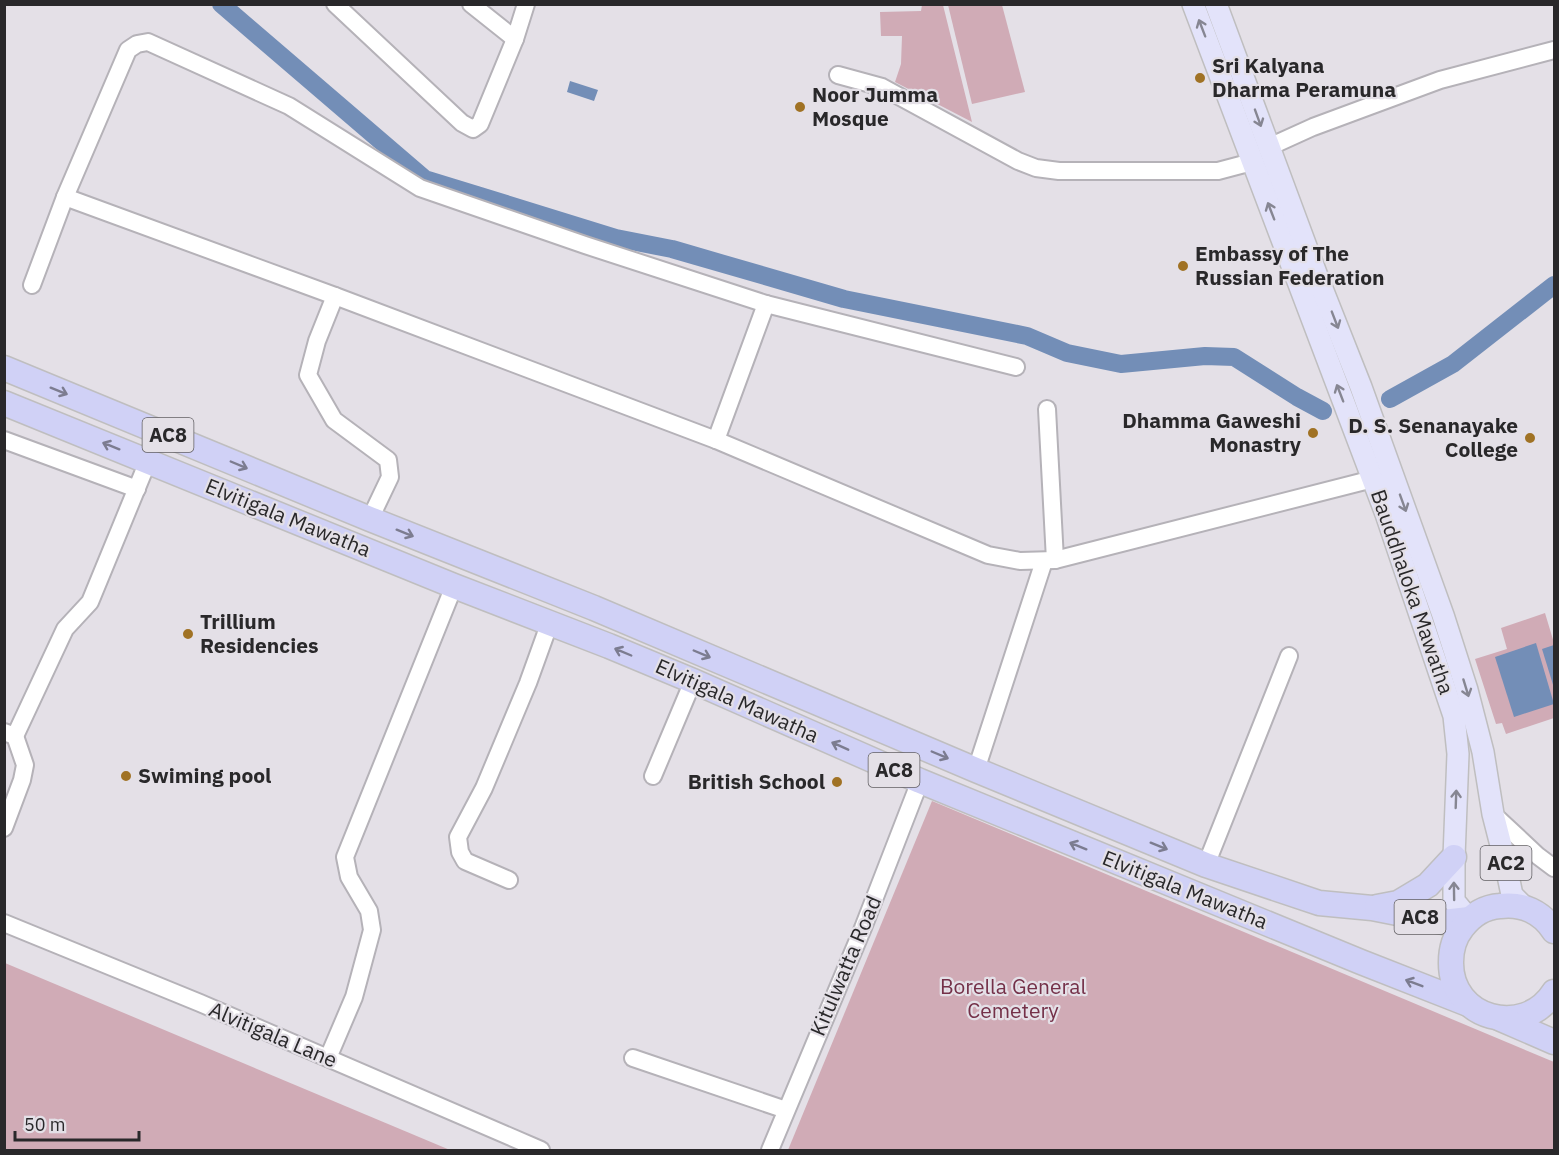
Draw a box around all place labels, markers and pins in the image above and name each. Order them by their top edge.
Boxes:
place label: Sri Kalyana Dharma Peramuna [1212,51,1396,103]
marker: Sri Kalyana Dharma Peramuna [1193,71,1207,85]
place label: Noor Jumma Mosque [812,80,938,132]
marker: Noor Jumma Mosque [793,100,807,114]
place label: Embassy of The Russian Federation [1195,239,1385,291]
marker: Embassy of The Russian Federation [1176,259,1190,273]
place label: Dhamma Gaweshi Monastry [1122,406,1302,458]
place label: D. S. Senanayake College [1348,411,1518,463]
marker: Dhamma Gaweshi Monastry [1306,426,1320,440]
marker: D. S. Senanayake College [1523,431,1537,445]
place label: Trillium Residencies [200,607,319,659]
marker: Trillium Residencies [181,627,195,641]
place label: Swiming pool [138,761,271,789]
place label: British School [688,767,825,795]
marker: Swiming pool [119,769,133,783]
marker: British School [830,775,844,789]

